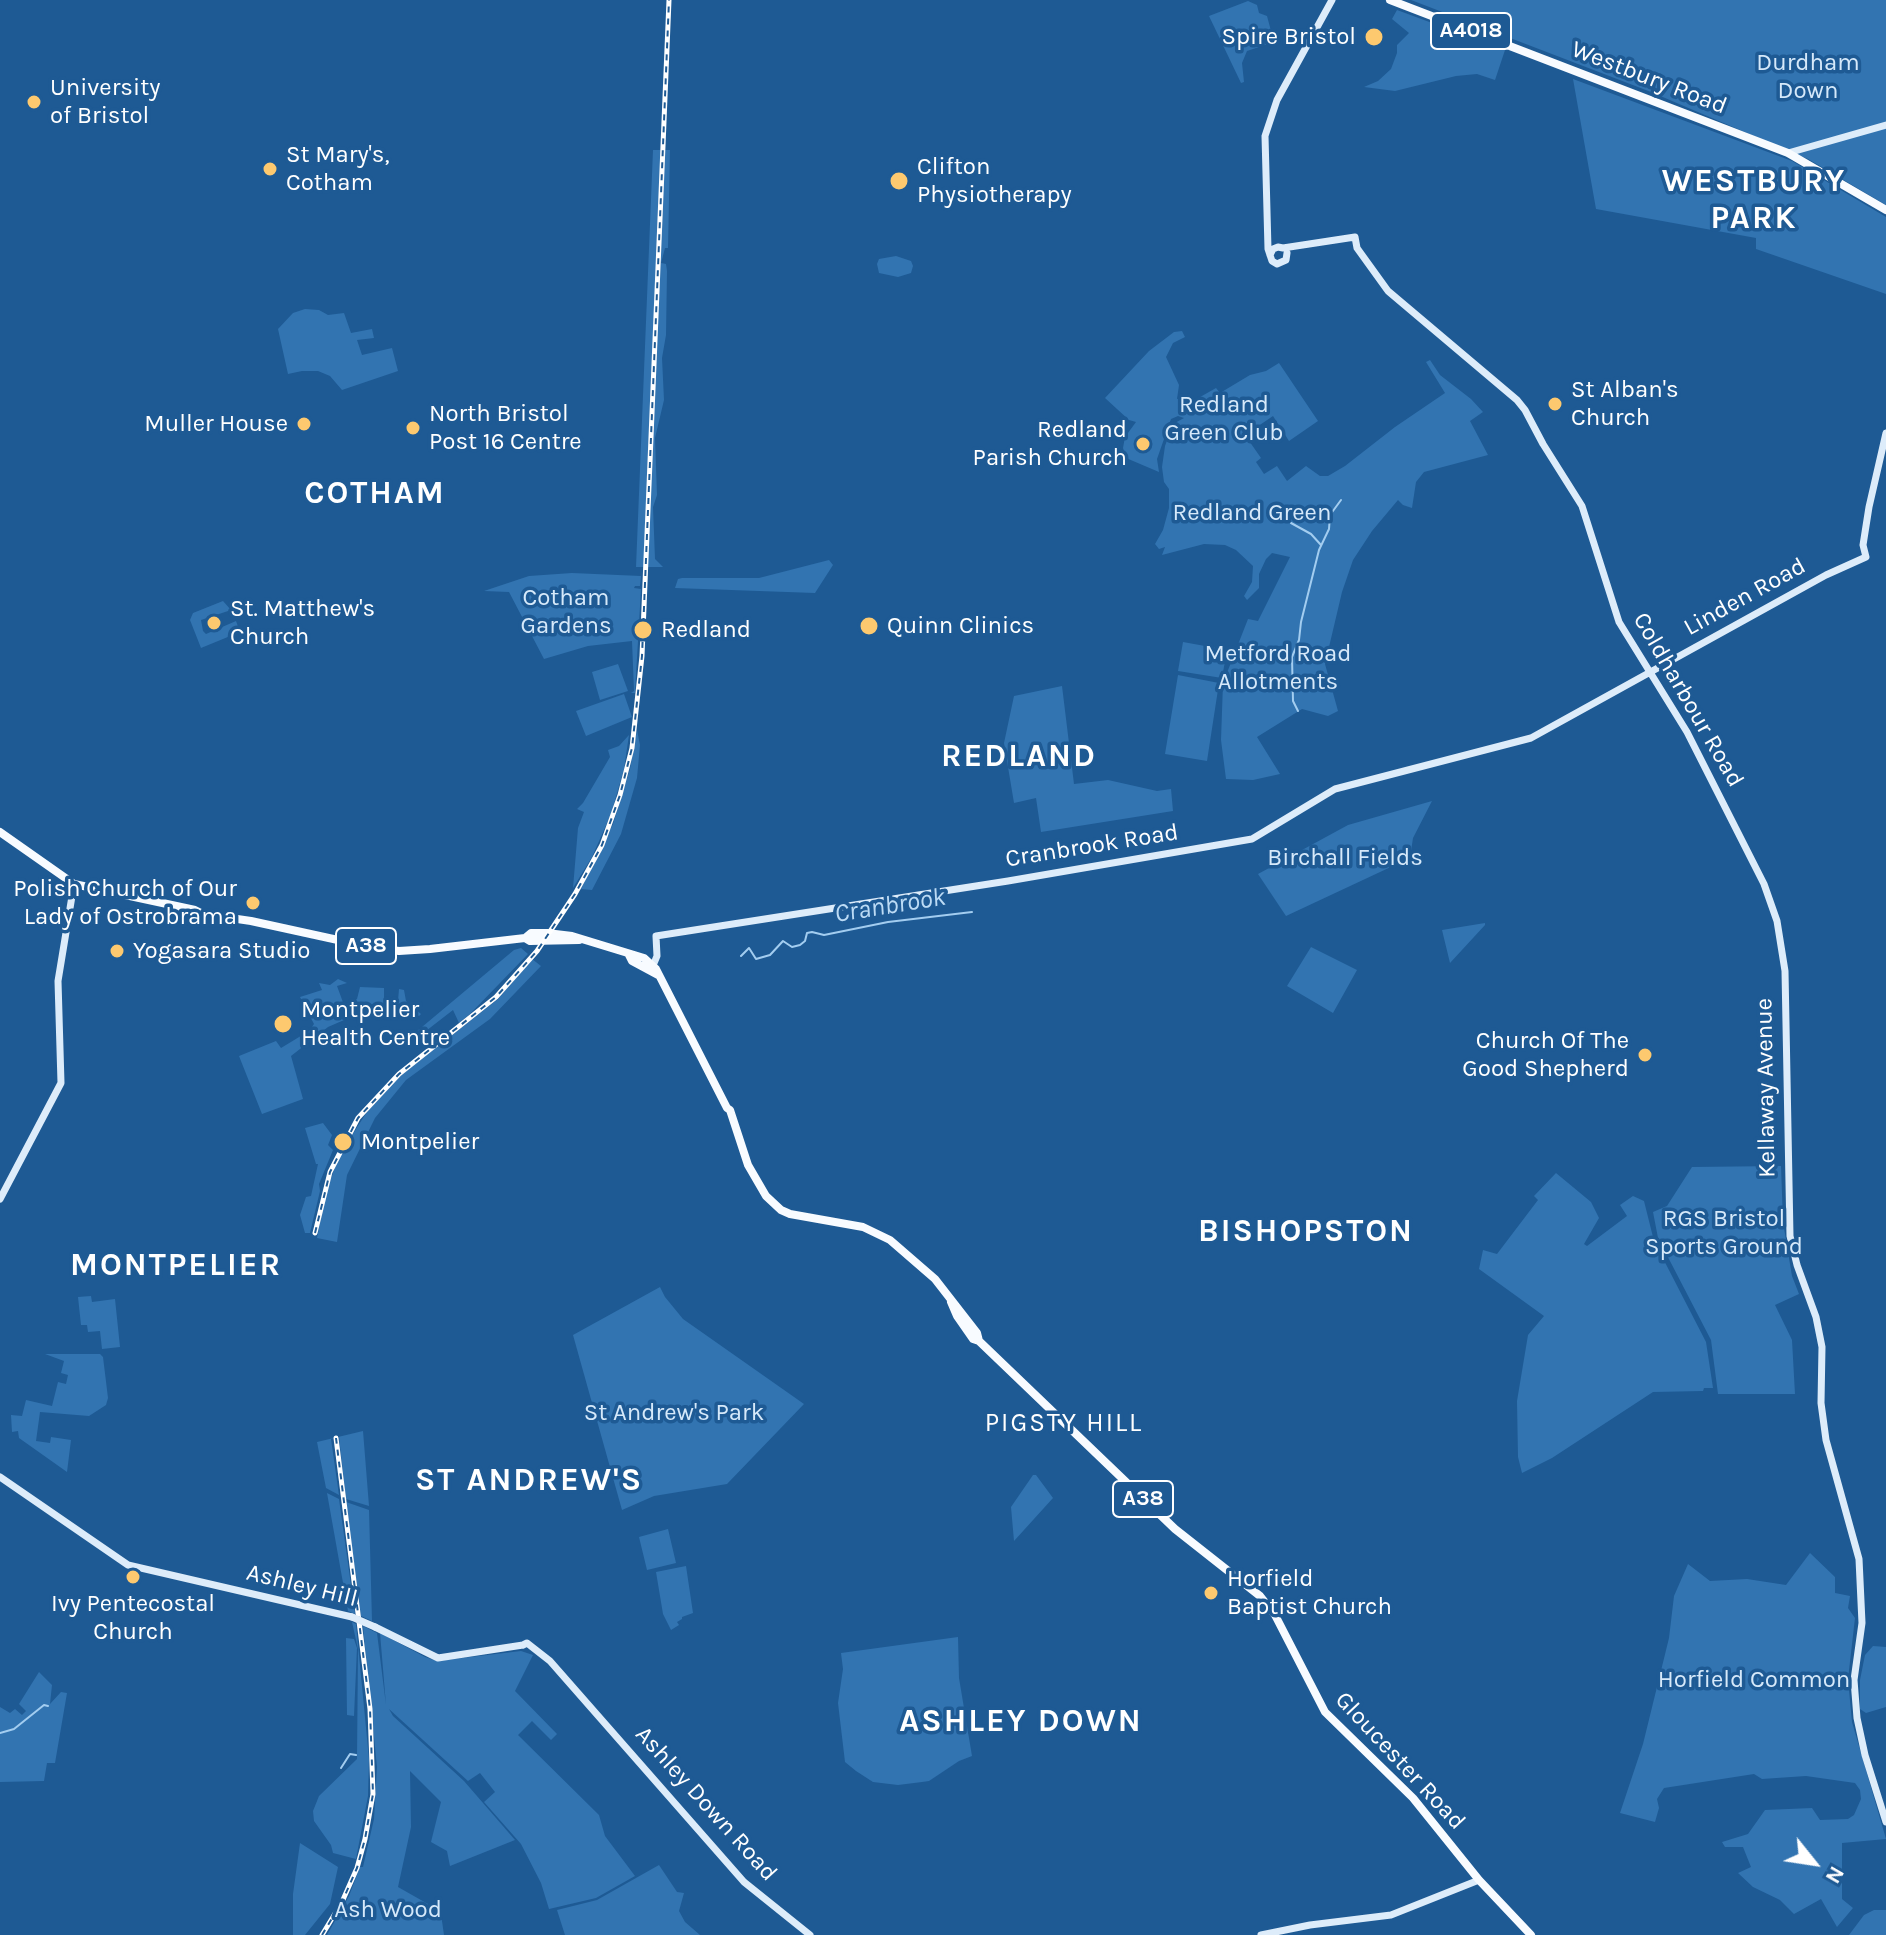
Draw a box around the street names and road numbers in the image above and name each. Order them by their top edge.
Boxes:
road number: A4018 [1431,13,1511,49]
street label: Westbury Road [1567,35,1731,121]
street label: Linden Road [1679,552,1811,642]
street label: Coldharbour Road [1626,608,1750,792]
street label: Cranbrook Road [1003,818,1181,874]
road number: A38 [336,928,396,964]
street label: Kellaway Avenue [1750,998,1782,1178]
road number: A38 [1113,1481,1173,1517]
street label: Ashley Hill [243,1558,361,1614]
street label: Gloucester Road [1329,1686,1471,1836]
street label: Ashley Down Road [629,1721,783,1887]

